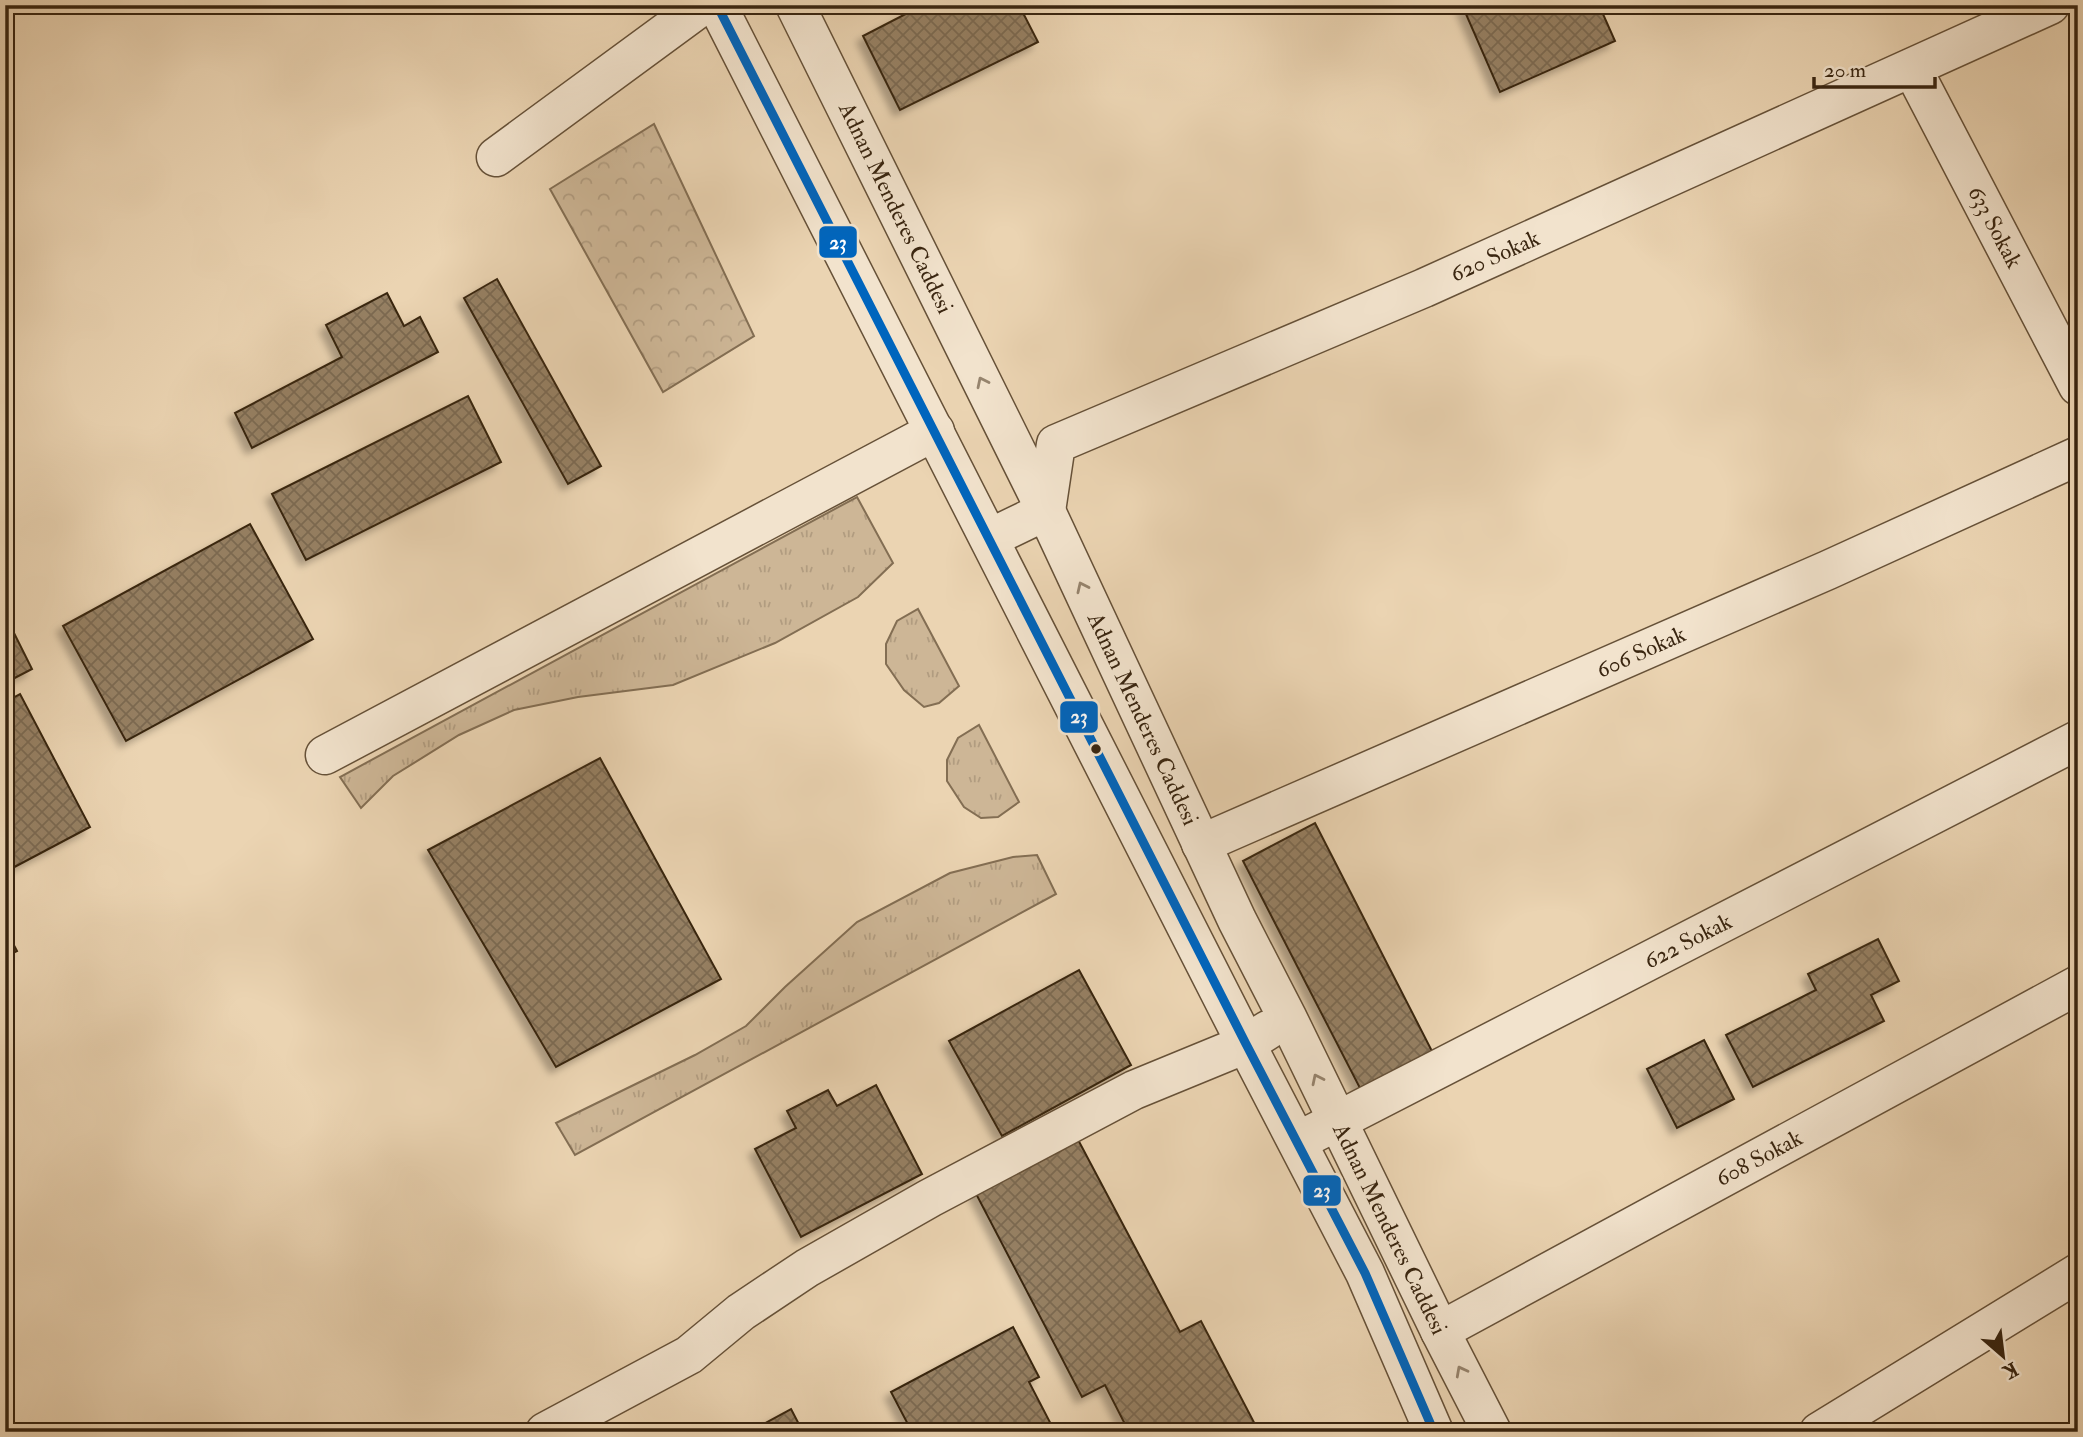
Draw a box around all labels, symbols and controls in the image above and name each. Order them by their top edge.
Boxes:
scale bar [1814,46,1934,90]
text: 20 m [1824,57,1866,84]
street label: Adnan Menderes Caddesi [832,97,960,318]
street label: 633 Sokak [1961,181,2029,273]
street label: 620 Sokak [1446,223,1544,289]
line badge: 23 [818,225,858,259]
text: 23 [830,231,846,255]
one-way arrow [977,377,991,389]
one-way arrow [1076,581,1090,594]
street label: Adnan Menderes Caddesi [1081,607,1205,830]
street label: 606 Sokak [1592,619,1690,685]
line badge: 23 [1059,700,1099,734]
text: 23 [1071,705,1087,729]
unlabelled marker [1089,742,1103,756]
street label: 622 Sokak [1639,907,1737,975]
one-way arrow [1312,1074,1326,1086]
street label: Adnan Menderes Caddesi [1326,1118,1454,1339]
street label: 608 Sokak [1711,1123,1807,1193]
line badge: 23 [1302,1174,1342,1207]
text: 23 [1314,1179,1330,1203]
north arrow [1968,1322,2038,1392]
text: K [1998,1356,2022,1384]
one-way arrow [1455,1366,1469,1378]

